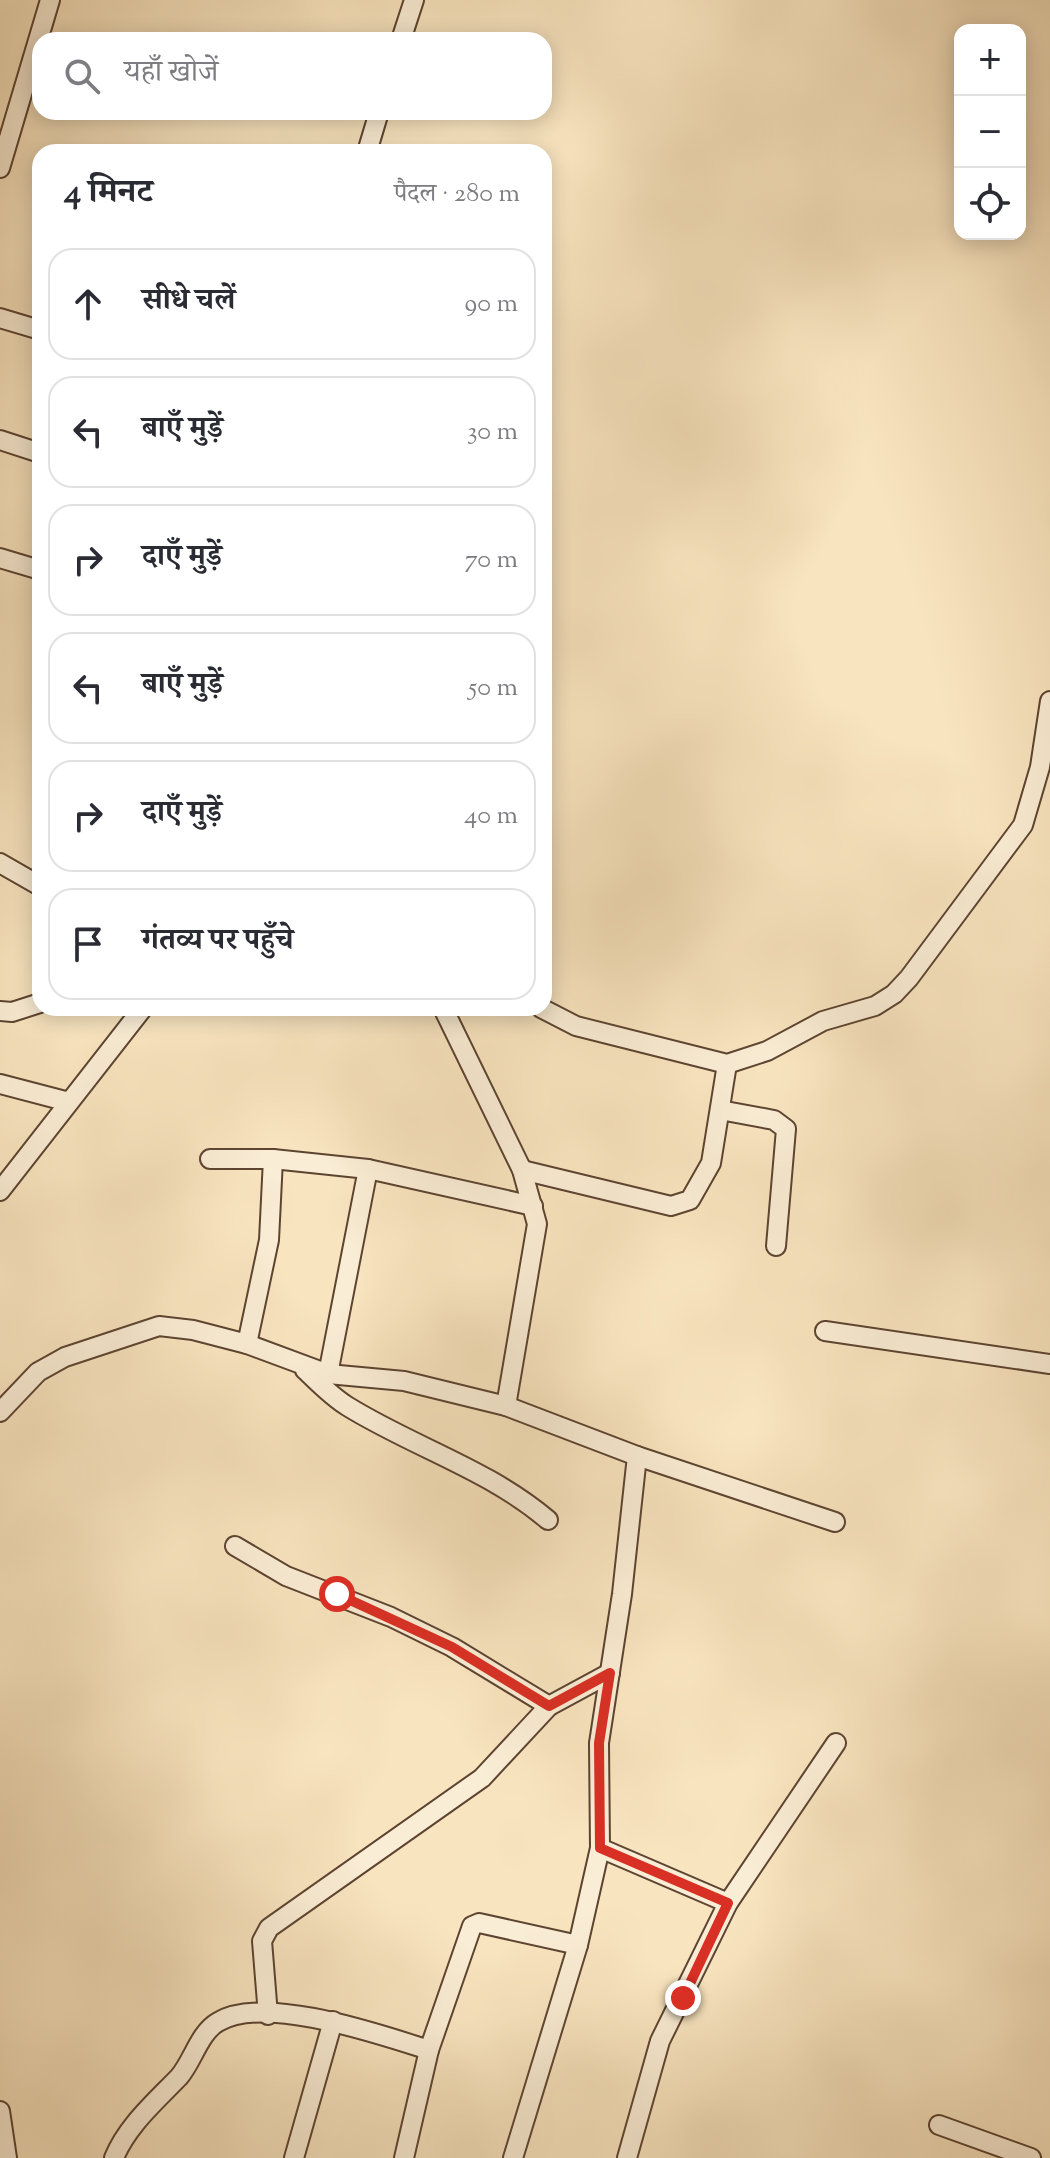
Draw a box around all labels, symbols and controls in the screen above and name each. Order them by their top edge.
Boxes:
map controls [954,24,1026,240]
button: + [954,24,1026,96]
search box [32,32,552,120]
text: यहाँ खोजें [124,52,218,95]
icon: search [60,54,104,98]
button: − [954,96,1026,168]
button: locate [954,168,1026,240]
text: 4 मिनट [64,169,153,218]
text: पैदल · 280 m [394,176,520,213]
text: सीधे चलें [142,280,235,323]
icon: ahead [66,282,110,326]
text: 90 m [465,286,518,323]
text: बाएँ मुड़ें [142,408,223,451]
icon: left [66,410,110,454]
text: 30 m [467,414,518,451]
text: दाएँ मुड़ें [142,536,222,579]
icon: right [66,538,110,582]
text: 70 m [465,542,518,579]
text: बाएँ मुड़ें [142,664,223,707]
icon: left [66,666,110,710]
text: 50 m [468,670,518,707]
text: दाएँ मुड़ें [142,792,222,835]
icon: right [66,794,110,838]
text: 40 m [464,798,518,835]
text: गंतव्य पर पहुँचे [142,920,294,963]
icon: arrive [66,922,110,966]
route start [319,1576,355,1612]
route end [665,1980,701,2016]

